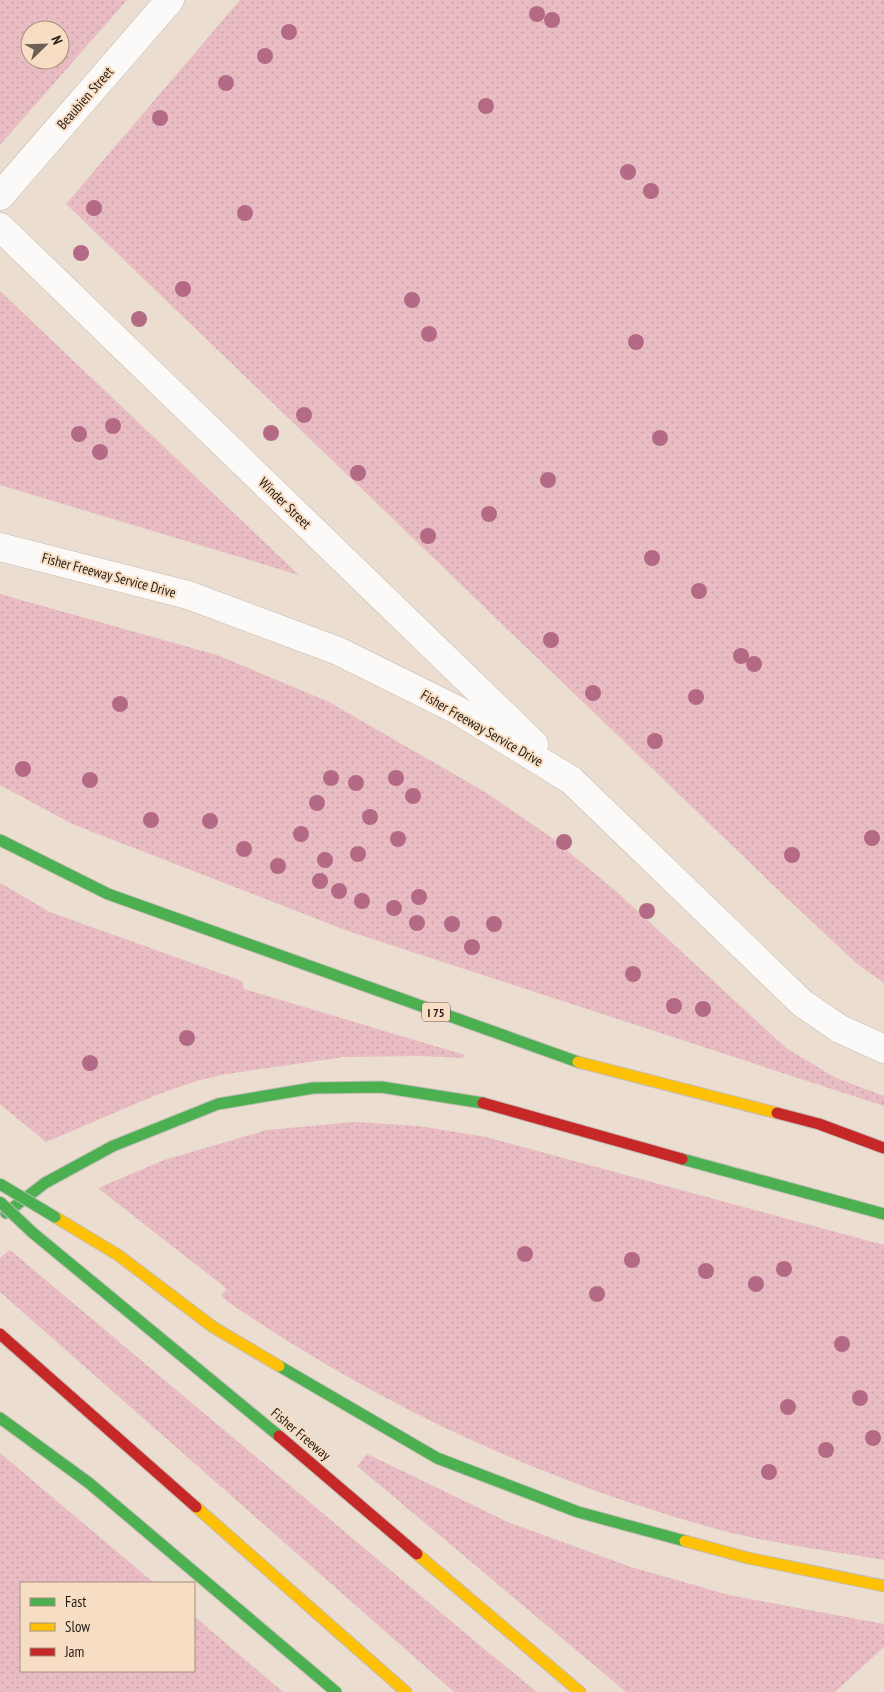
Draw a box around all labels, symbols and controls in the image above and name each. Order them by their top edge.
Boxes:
north arrow [20,20,70,70]
text: N [47,33,67,47]
street label: Beaubien Street [53,63,117,133]
street label: Winder Street [255,474,315,533]
street label: Fisher Freeway Service Drive [40,548,178,602]
street label: Fisher Freeway Service Drive [418,686,546,770]
road number: I 75 [422,1002,450,1022]
street label: Fisher Freeway [267,1404,335,1465]
legend [20,1582,195,1672]
text: Fast [65,1592,86,1611]
text: Slow [65,1617,90,1636]
text: Jam [64,1642,84,1661]

